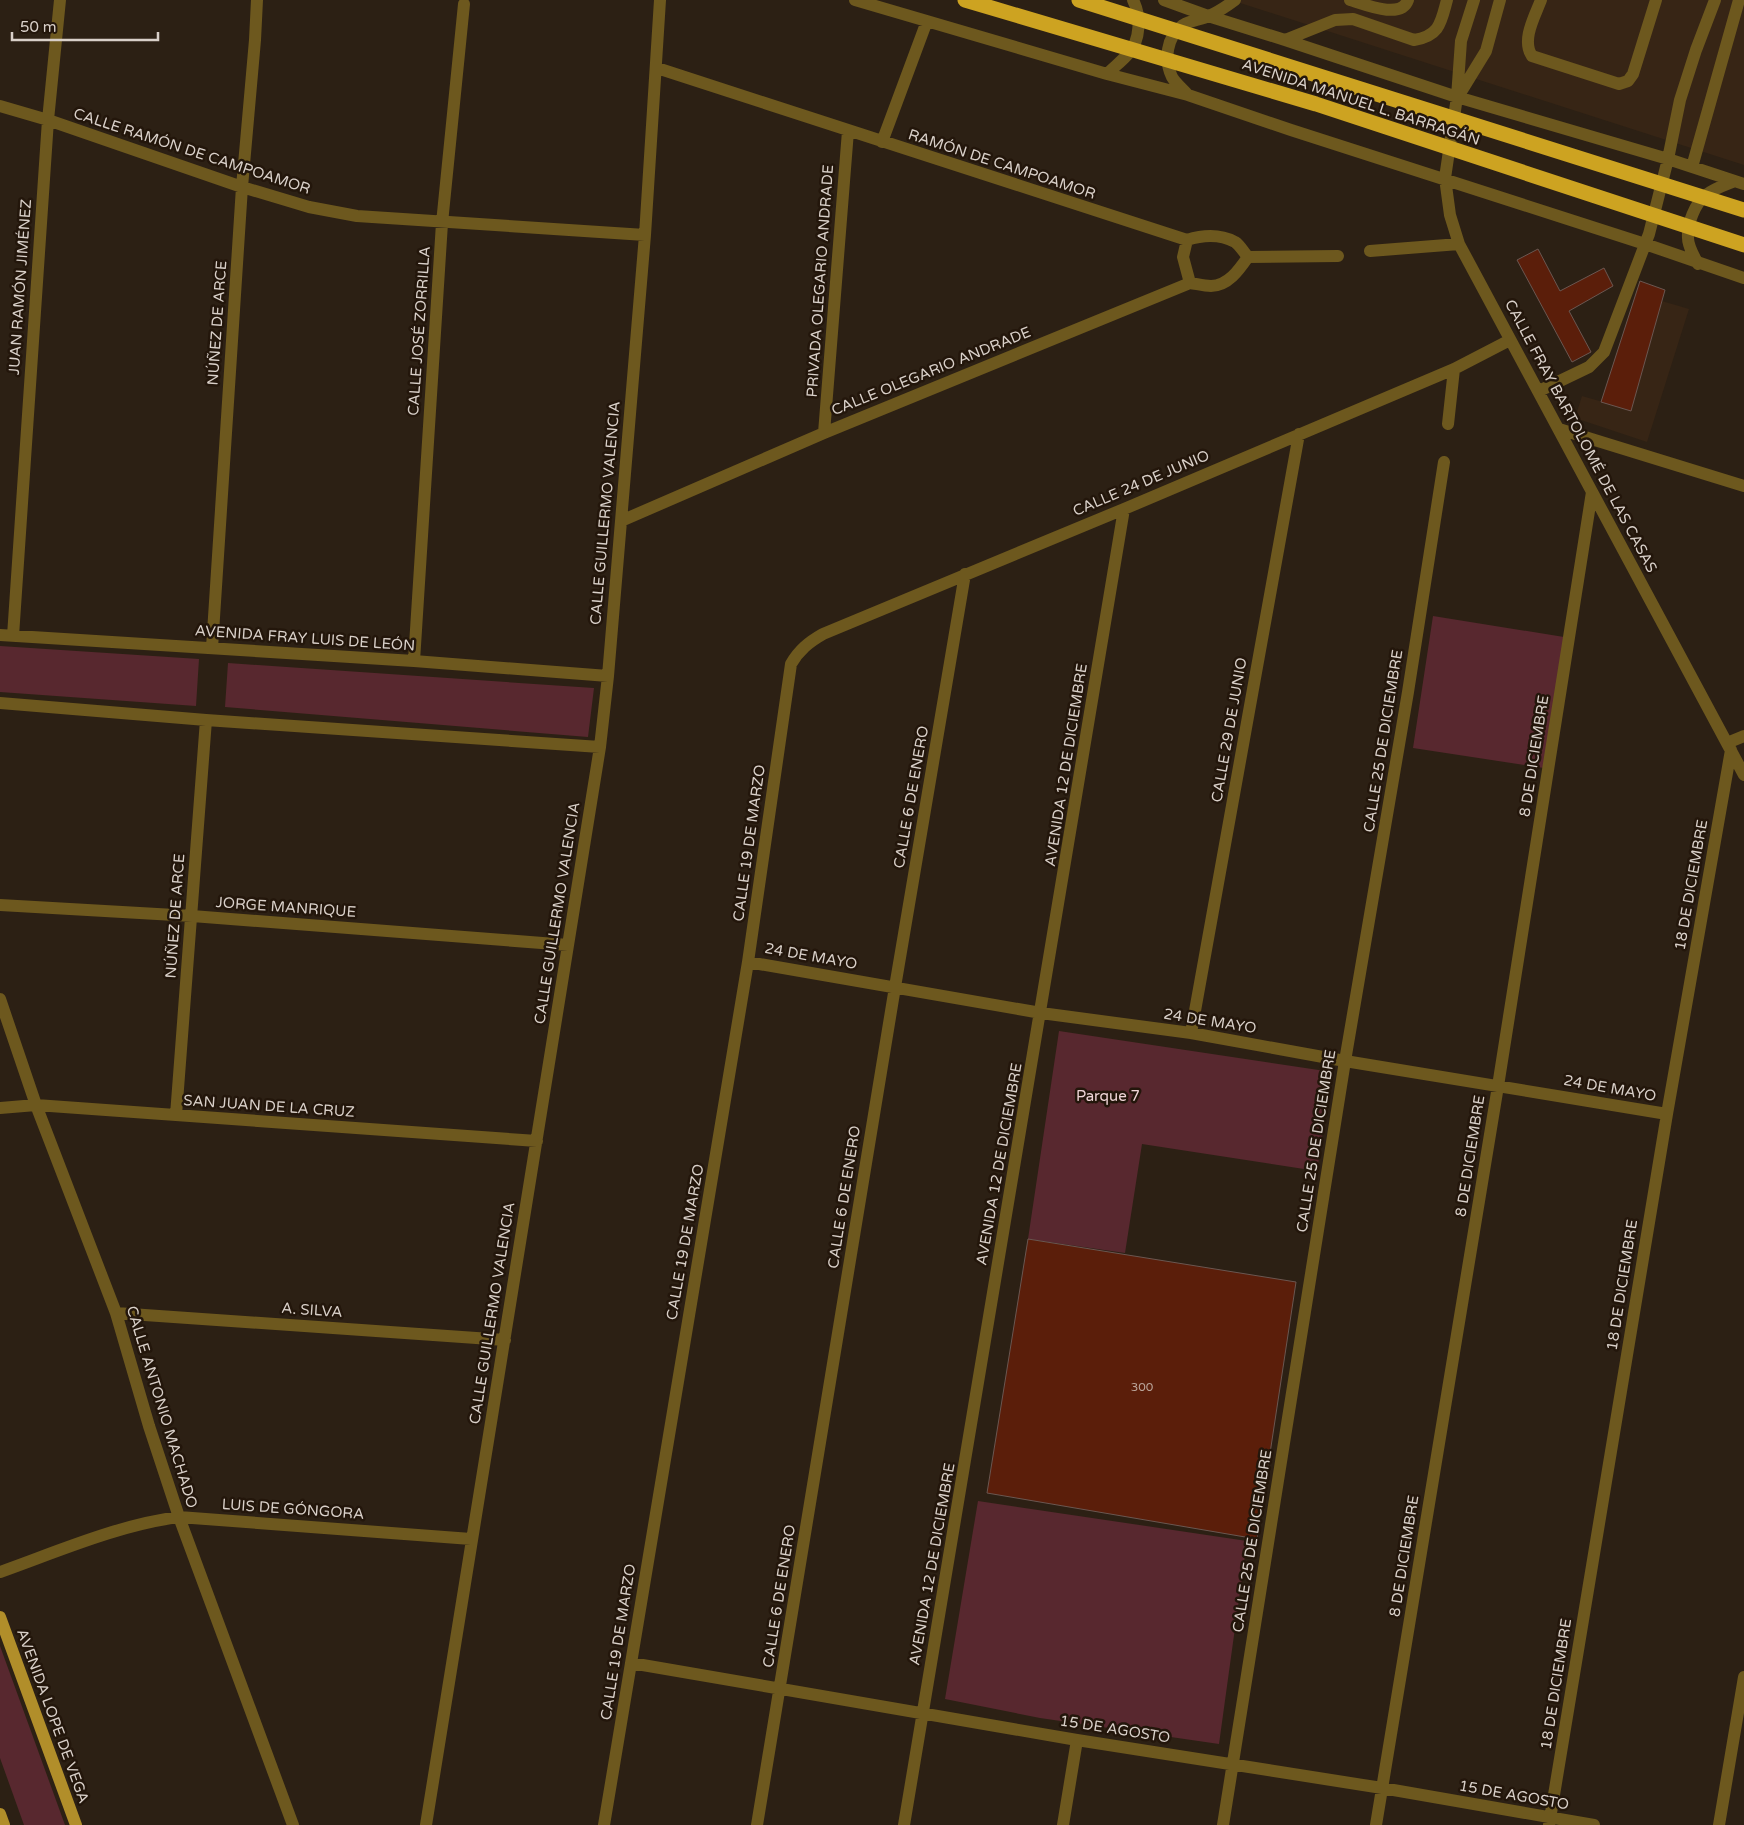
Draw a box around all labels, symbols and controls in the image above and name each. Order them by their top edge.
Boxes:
scale bar [12,10,159,42]
text: 50 m [20,18,57,36]
street label: AVENIDA MANUEL L. BARRAGÁN [1240,55,1482,149]
street label: CALLE RAMÓN DE CAMPOAMOR [71,104,313,198]
street label: RAMÓN DE CAMPOAMOR [906,125,1098,203]
street label: PRIVADA OLEGARIO ANDRADE [803,164,837,398]
street label: JUAN RAMÓN JIMÉNEZ [5,198,35,376]
street label: CALLE JOSÉ ZORRILLA [404,246,434,416]
street label: NÚÑEZ DE ARCE [204,260,230,386]
street label: CALLE FRAY BARTOLOMÉ DE LAS CASAS [1501,296,1661,576]
street label: CALLE OLEGARIO ANDRADE [829,323,1033,419]
street label: CALLE GUILLERMO VALENCIA [586,400,624,626]
street label: CALLE 24 DE JUNIO [1070,446,1212,520]
street label: AVENIDA FRAY LUIS DE LEÓN [194,621,416,655]
street label: CALLE 25 DE DICIEMBRE [1360,648,1406,834]
street label: CALLE 29 DE JUNIO [1207,656,1251,804]
street label: AVENIDA 12 DE DICIEMBRE [1041,662,1091,868]
street label: 8 DE DICIEMBRE [1515,694,1553,818]
street label: CALLE 6 DE ENERO [890,724,932,870]
street label: CALLE 19 DE MARZO [729,764,769,922]
street label: CALLE GUILLERMO VALENCIA [531,801,583,1025]
street label: 18 DE DICIEMBRE [1671,818,1711,952]
street label: NÚÑEZ DE ARCE [162,853,188,979]
street label: JORGE MANRIQUE [215,893,357,921]
street label: 24 DE MAYO [763,939,859,973]
street label: 24 DE MAYO [1162,1005,1258,1037]
street label: CALLE 25 DE DICIEMBRE [1293,1048,1339,1234]
street label: AVENIDA 12 DE DICIEMBRE [972,1061,1026,1267]
street label: 24 DE MAYO [1562,1071,1658,1105]
park label: Parque 7 [1076,1087,1140,1105]
street label: SAN JUAN DE LA CRUZ [183,1091,355,1121]
street label: 8 DE DICIEMBRE [1451,1094,1489,1218]
street label: CALLE 6 DE ENERO [824,1124,864,1270]
street label: CALLE 19 DE MARZO [662,1163,708,1321]
street label: CALLE GUILLERMO VALENCIA [466,1201,518,1425]
street label: 18 DE DICIEMBRE [1603,1218,1641,1352]
street label: A. SILVA [281,1299,343,1321]
street label: CALLE ANTONIO MACHADO [123,1304,201,1510]
house number: 300 [1131,1380,1154,1394]
street label: CALLE 25 DE DICIEMBRE [1229,1448,1275,1634]
street label: AVENIDA 12 DE DICIEMBRE [905,1461,959,1667]
street label: 8 DE DICIEMBRE [1385,1494,1423,1618]
street label: LUIS DE GÓNGORA [221,1495,365,1523]
street label: CALLE 6 DE ENERO [759,1523,799,1669]
street label: CALLE 19 DE MARZO [597,1563,639,1721]
street label: 18 DE DICIEMBRE [1537,1617,1575,1751]
street label: AVENIDA LOPE DE VEGA [13,1626,93,1806]
street label: 15 DE AGOSTO [1058,1711,1172,1747]
street label: 15 DE AGOSTO [1457,1776,1571,1814]

